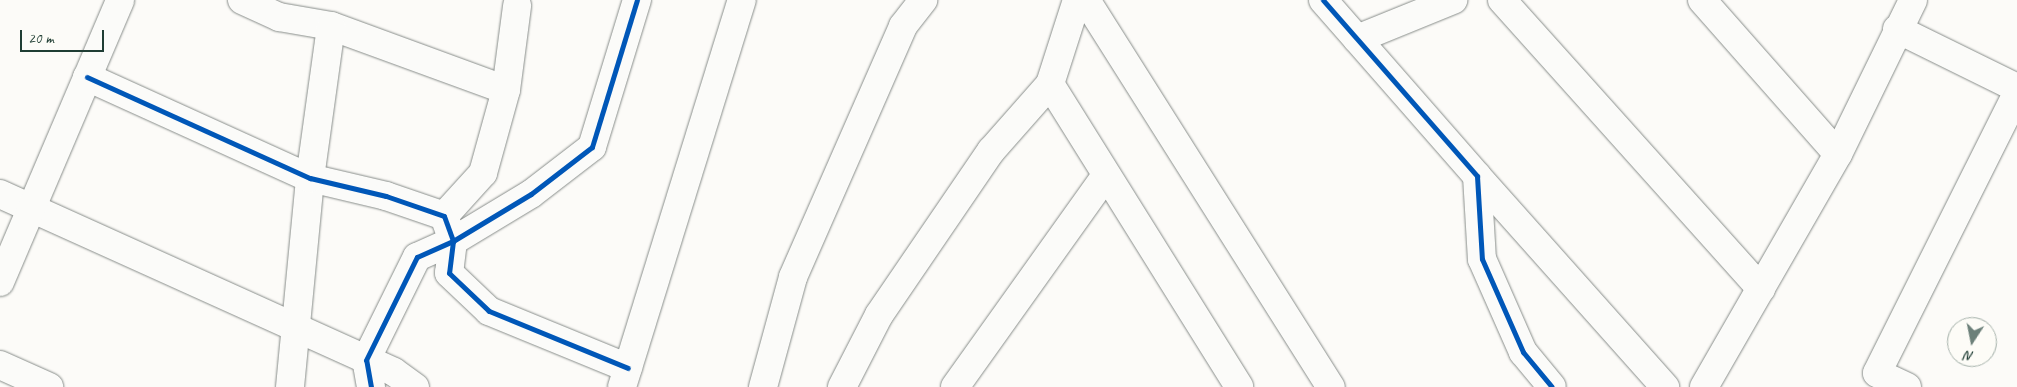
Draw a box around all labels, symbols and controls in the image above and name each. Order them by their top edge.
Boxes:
scale bar [22,20,106,52]
text: 20 m [28,29,54,48]
north arrow [1947,317,1997,367]
text: N [1963,347,1975,365]

